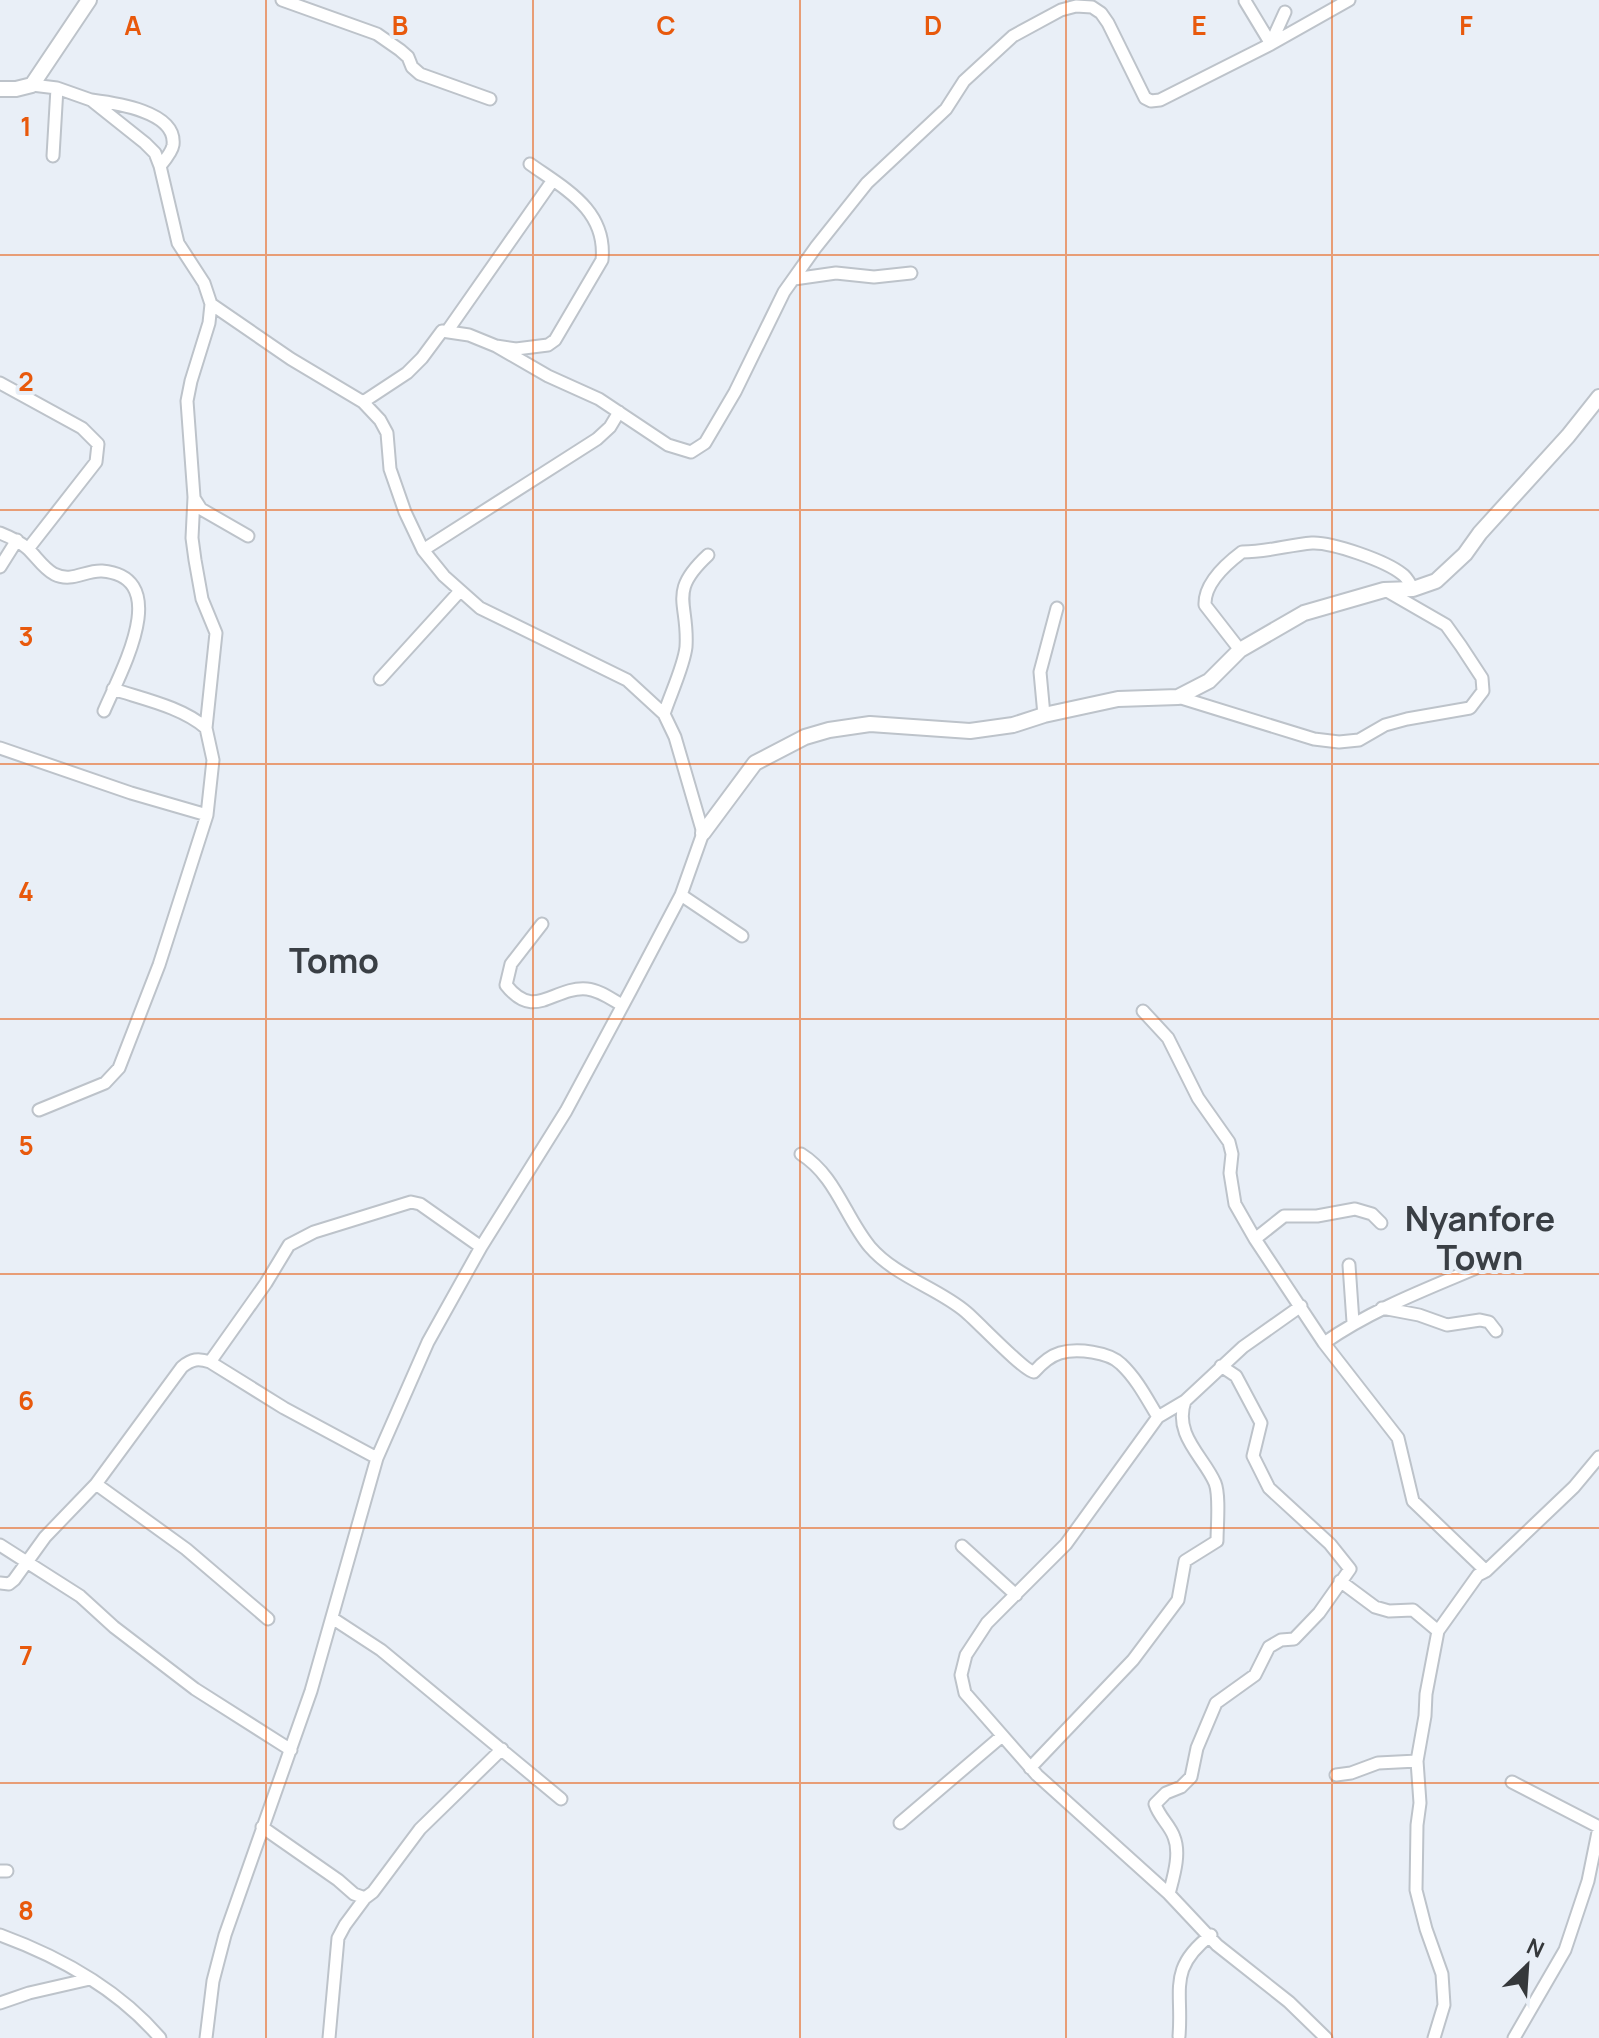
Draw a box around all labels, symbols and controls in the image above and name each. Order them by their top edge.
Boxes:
text: A [124,7,142,43]
text: B [392,7,408,43]
text: C [656,7,676,43]
text: D [924,7,942,43]
text: E [1191,7,1207,43]
text: F [1459,7,1473,43]
text: 1 [20,108,32,144]
text: 2 [18,363,34,399]
text: 3 [18,618,34,654]
text: 4 [18,873,34,909]
district label: Tomo [289,937,379,983]
text: 5 [18,1127,34,1163]
district label: Nyanfore Town [1405,1195,1555,1280]
text: 6 [18,1382,34,1418]
text: 7 [19,1637,33,1673]
text: 8 [18,1892,34,1928]
north arrow [1487,1926,1567,2006]
text: N [1522,1931,1549,1965]

